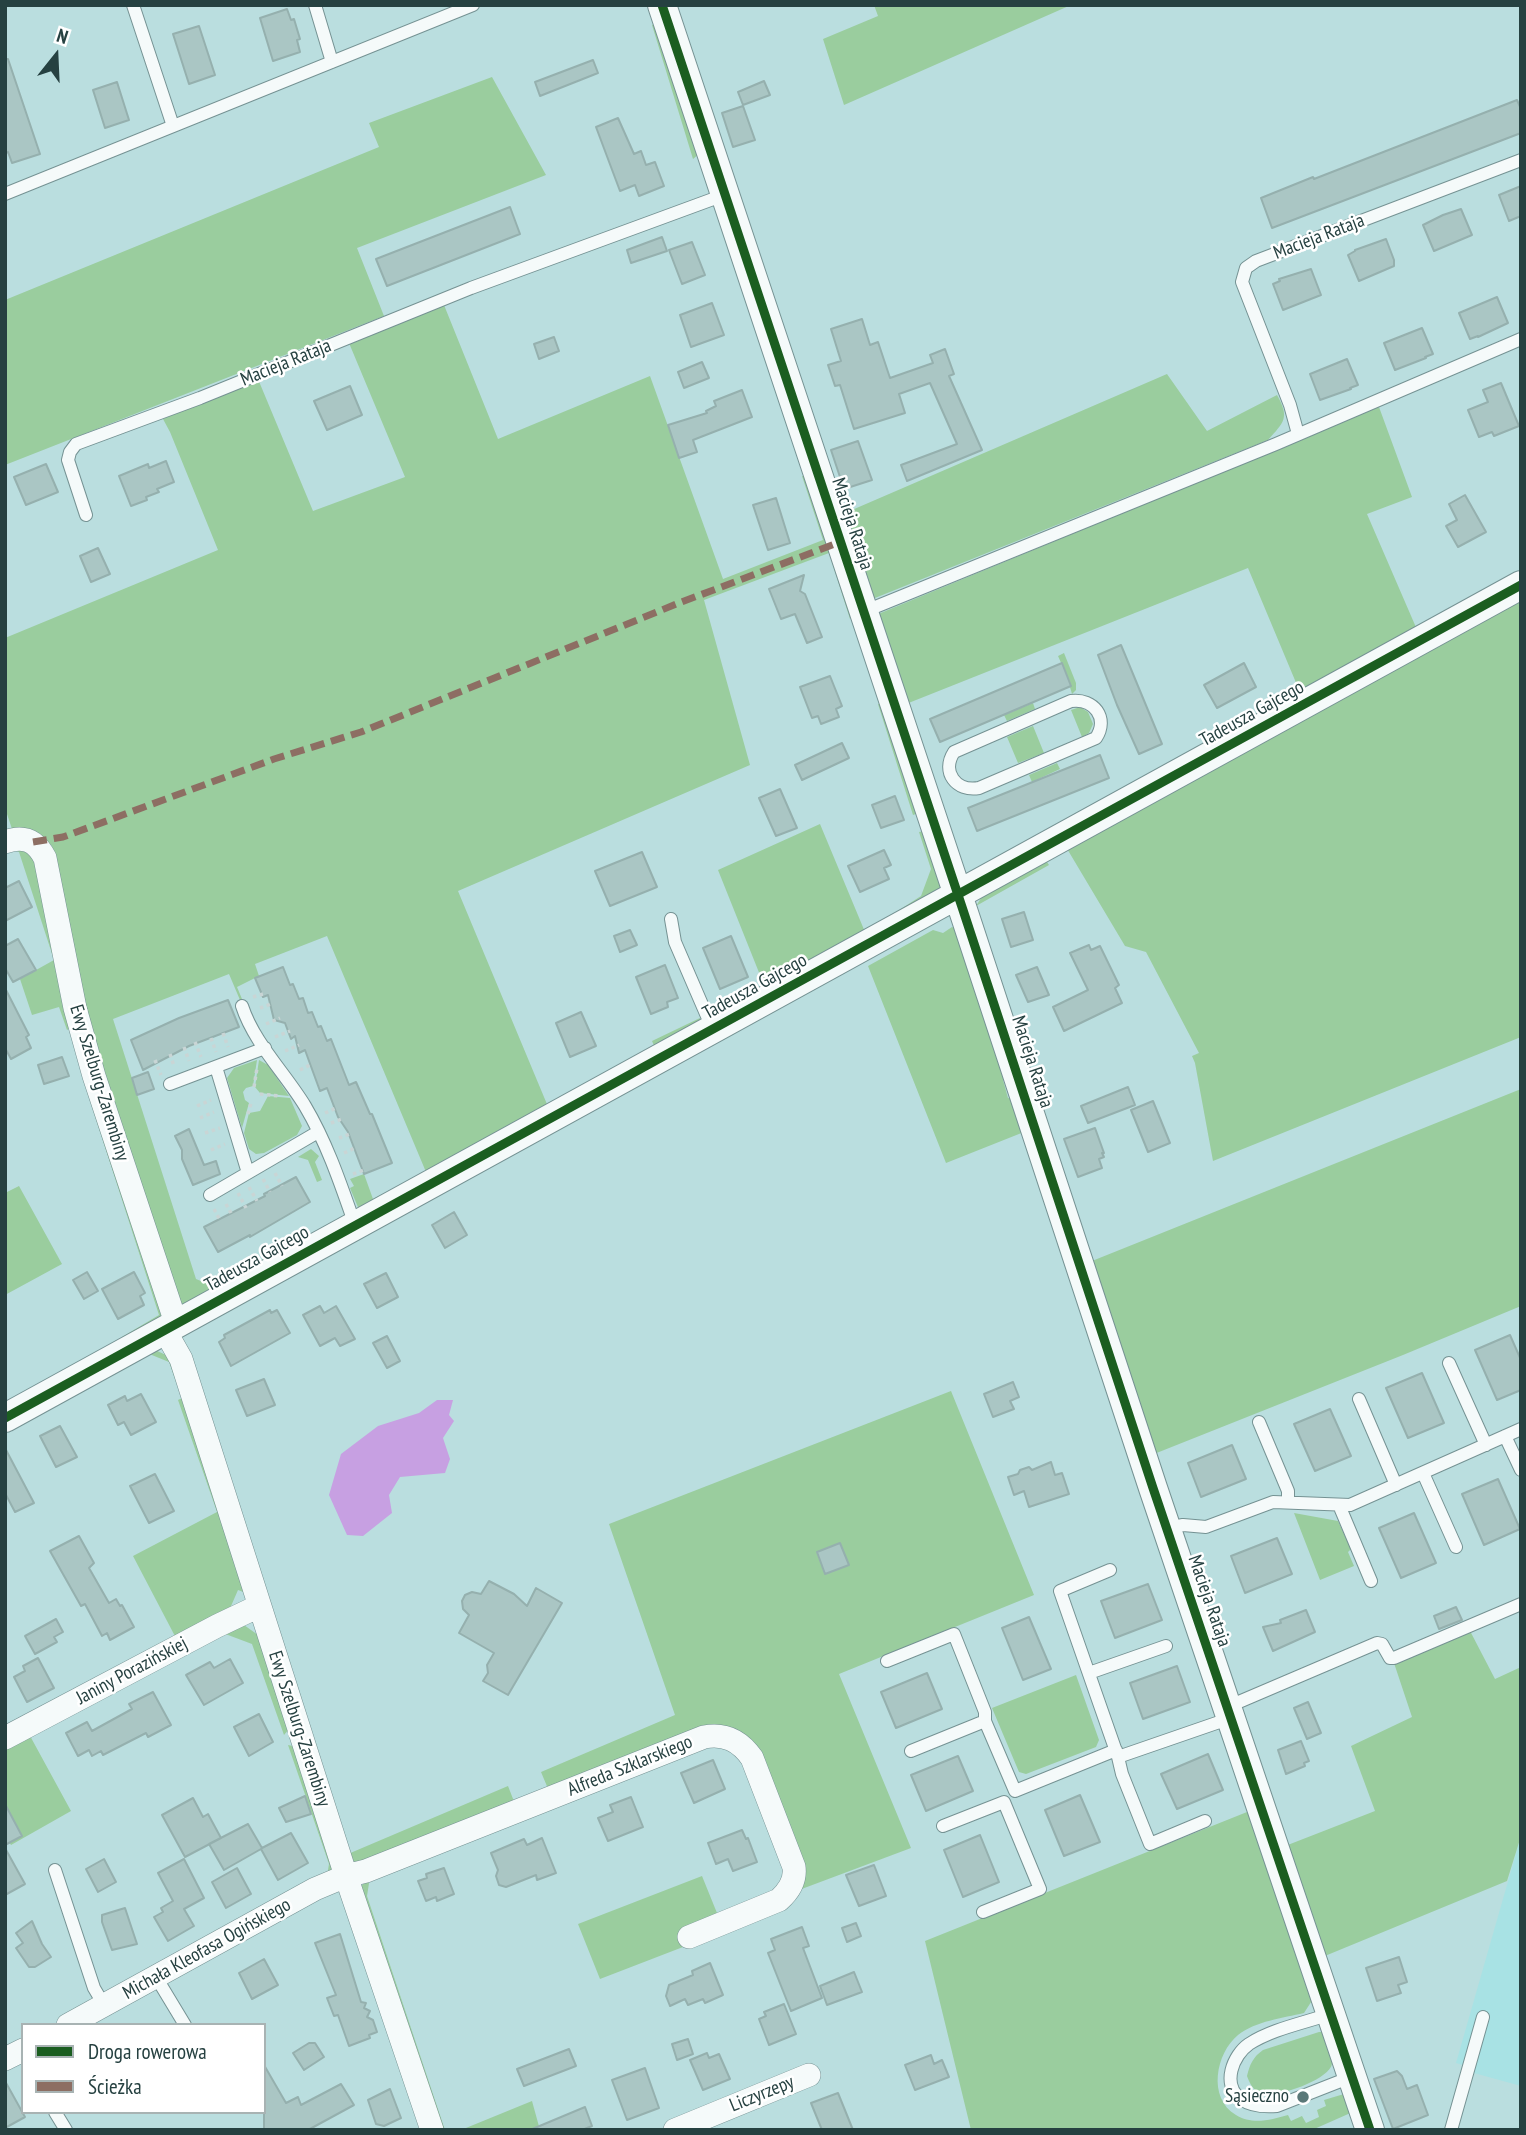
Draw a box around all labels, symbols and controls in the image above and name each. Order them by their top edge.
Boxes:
north arrow [21,21,91,91]
text: N [54,23,71,49]
street label: Macieja Rataja [1270,209,1368,265]
street label: Macieja Rataja [238,335,334,391]
street label: Macieja Rataja [826,475,878,573]
street label: Tadeusza Gajcego [1196,676,1308,752]
street label: Tadeusza Gajcego [699,949,811,1025]
street label: Ewy Szelburg-Zarembiny [64,1002,134,1164]
street label: Macieja Rataja [1006,1013,1058,1111]
street label: Tadeusza Gajcego [201,1221,313,1297]
street label: Macieja Rataja [1183,1552,1235,1650]
street label: Janiny Porazińskiej [73,1632,191,1710]
street label: Ewy Szelburg-Zarembiny [263,1648,335,1810]
street label: Alfreda Szklarskiego [564,1731,696,1801]
street label: Michała Kleofasa Ogińskiego [119,1893,295,2005]
legend [21,2023,266,2114]
text: Droga rowerowa [88,2038,207,2065]
street label: Liczyrzepy [727,2071,797,2117]
text: Ścieżka [88,2073,142,2100]
place label: Sąsieczno [1225,2086,1289,2108]
marker: Sąsieczno [1295,2089,1311,2105]

